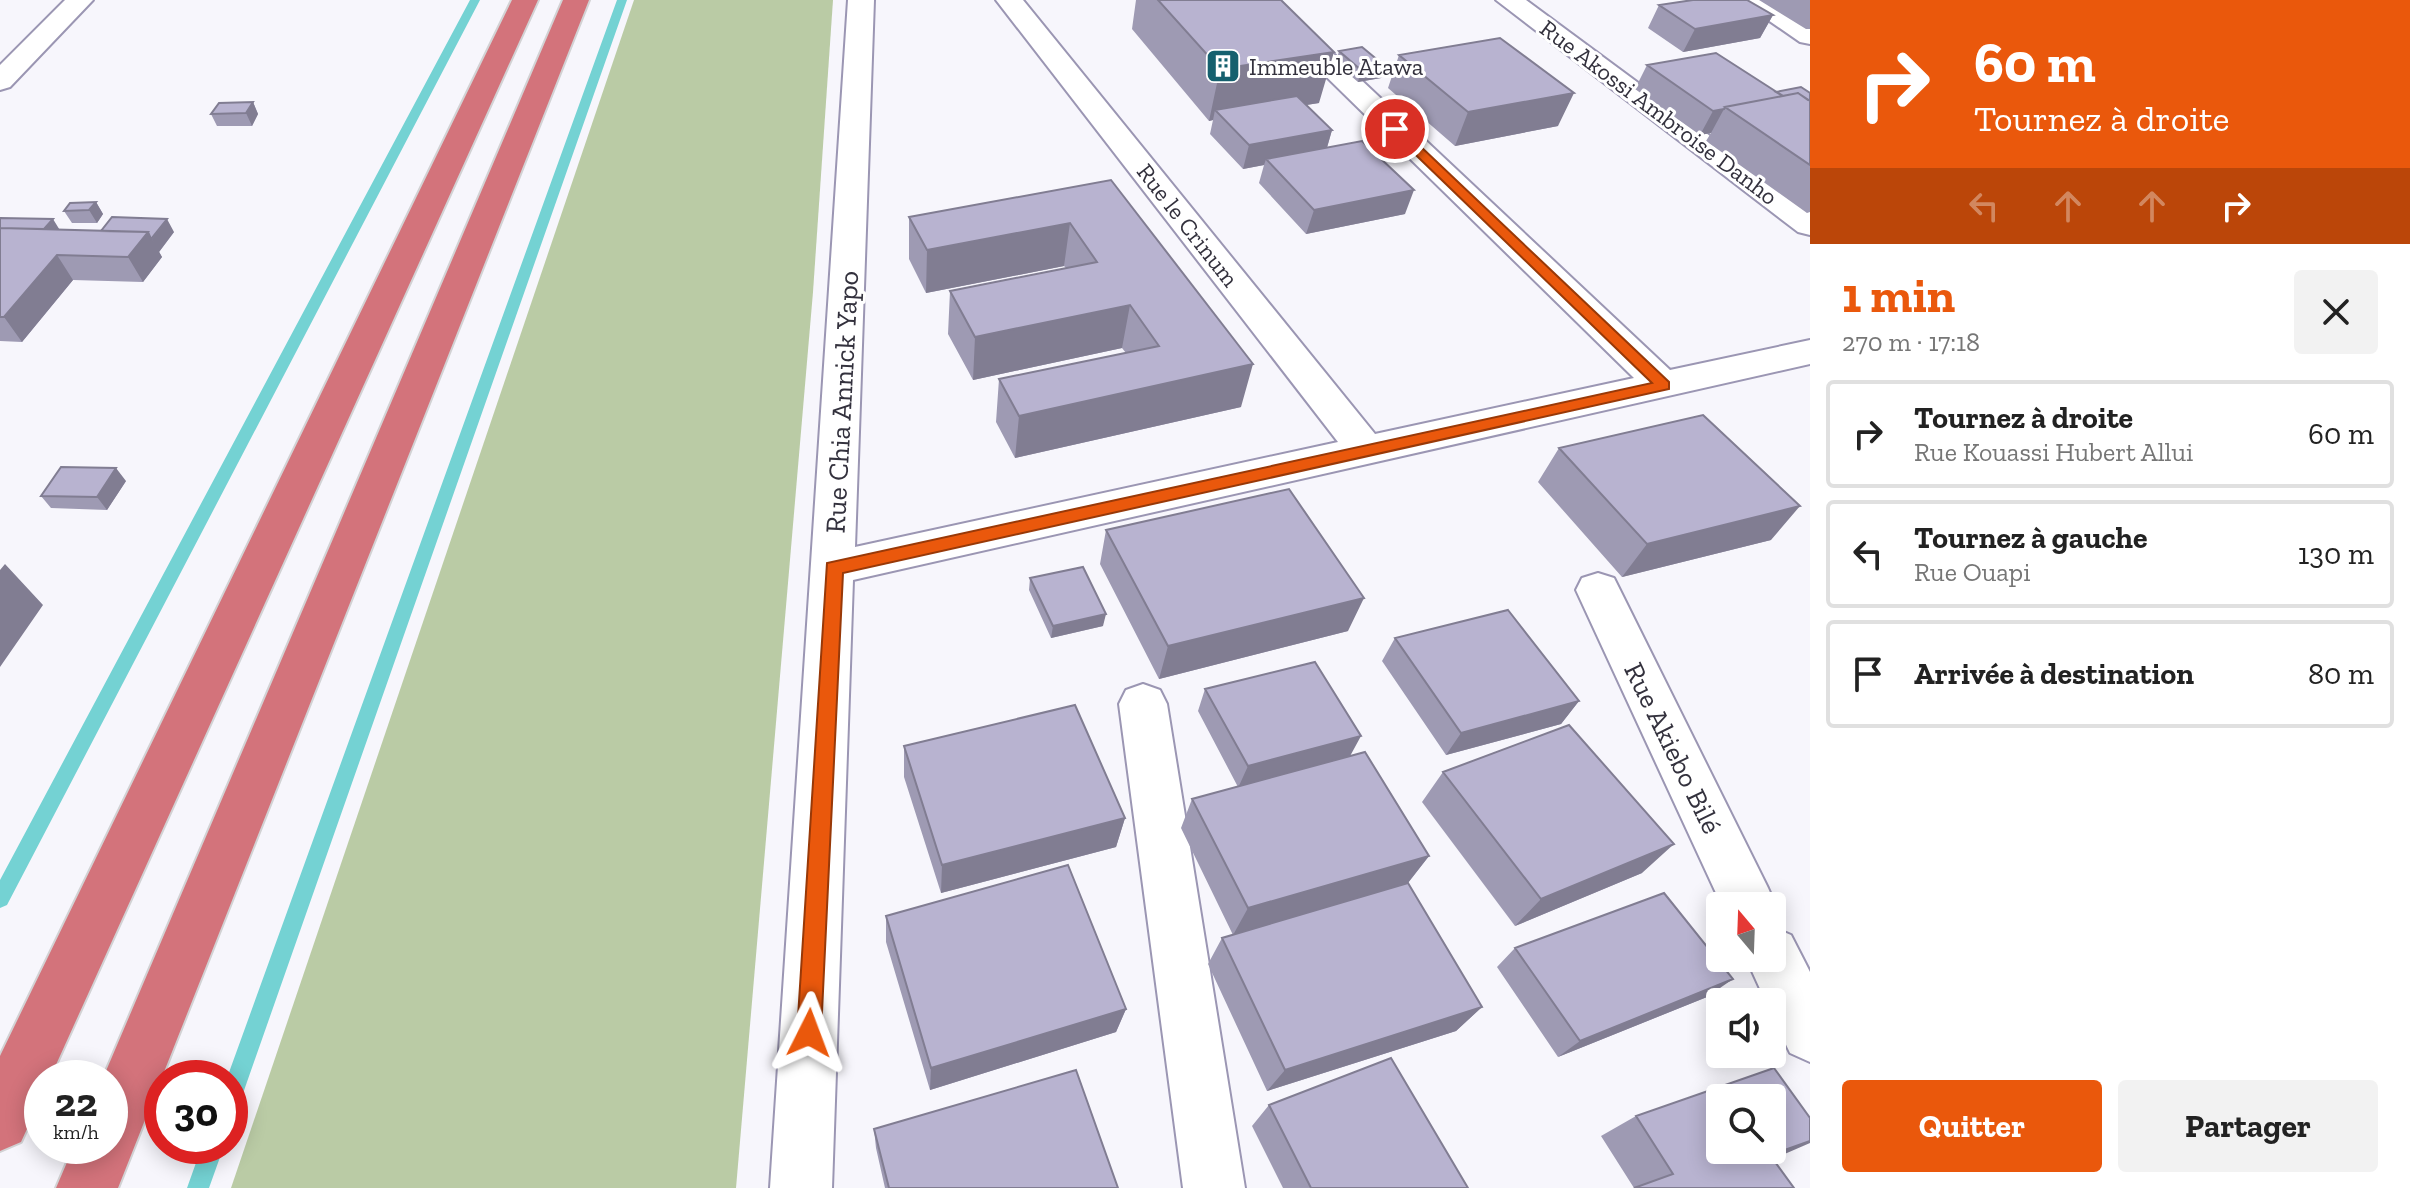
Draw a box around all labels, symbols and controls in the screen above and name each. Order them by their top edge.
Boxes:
street label: Rue Akossi Ambroise Danho [1534,13,1784,211]
text: 60 m [1974,29,2096,96]
icon: right [1842,32,1946,136]
building icon: Immeuble Atawa [1204,47,1242,85]
place label: Immeuble Atawa [1249,52,1424,81]
pin [1361,95,1429,163]
text: Tournez à droite [1974,97,2230,140]
icon: arrive [1373,107,1417,151]
street label: Rue le Crinum [1131,158,1245,293]
icon: left [1962,184,2006,228]
icon: ahead [2046,184,2090,228]
icon: ahead [2130,184,2174,228]
icon: right [2214,184,2258,228]
text: 1 min [1842,267,1955,324]
street label: Rue Chia Annick Yapo [819,270,865,534]
button: close [2294,270,2378,354]
text: 270 m · 17:18 [1842,326,1980,358]
text: Tournez à droite [1914,400,2133,436]
icon: right [1846,412,1890,456]
text: 60 m [2308,416,2374,452]
text: Rue Kouassi Hubert Allui [1914,436,2193,468]
text: Tournez à gauche [1914,520,2148,556]
icon: left [1846,532,1890,576]
text: 130 m [2298,536,2374,572]
text: Rue Ouapi [1914,556,2030,588]
icon: arrive [1846,652,1890,696]
text: Arrivée à destination [1914,656,2194,692]
text: 80 m [2308,656,2374,692]
street label: Rue Akiebo Bilé [1617,657,1729,839]
north arrow [1706,892,1786,972]
map controls [1706,892,1786,1164]
button: sound [1706,988,1786,1068]
position arrow [767,991,851,1075]
speed limit sign: 30 [144,1060,248,1164]
text: 22 [55,1078,97,1126]
button: Quitter [1842,1080,2102,1172]
button: Partager [2118,1080,2378,1172]
button: search [1706,1084,1786,1164]
text: km/h [53,1120,99,1144]

